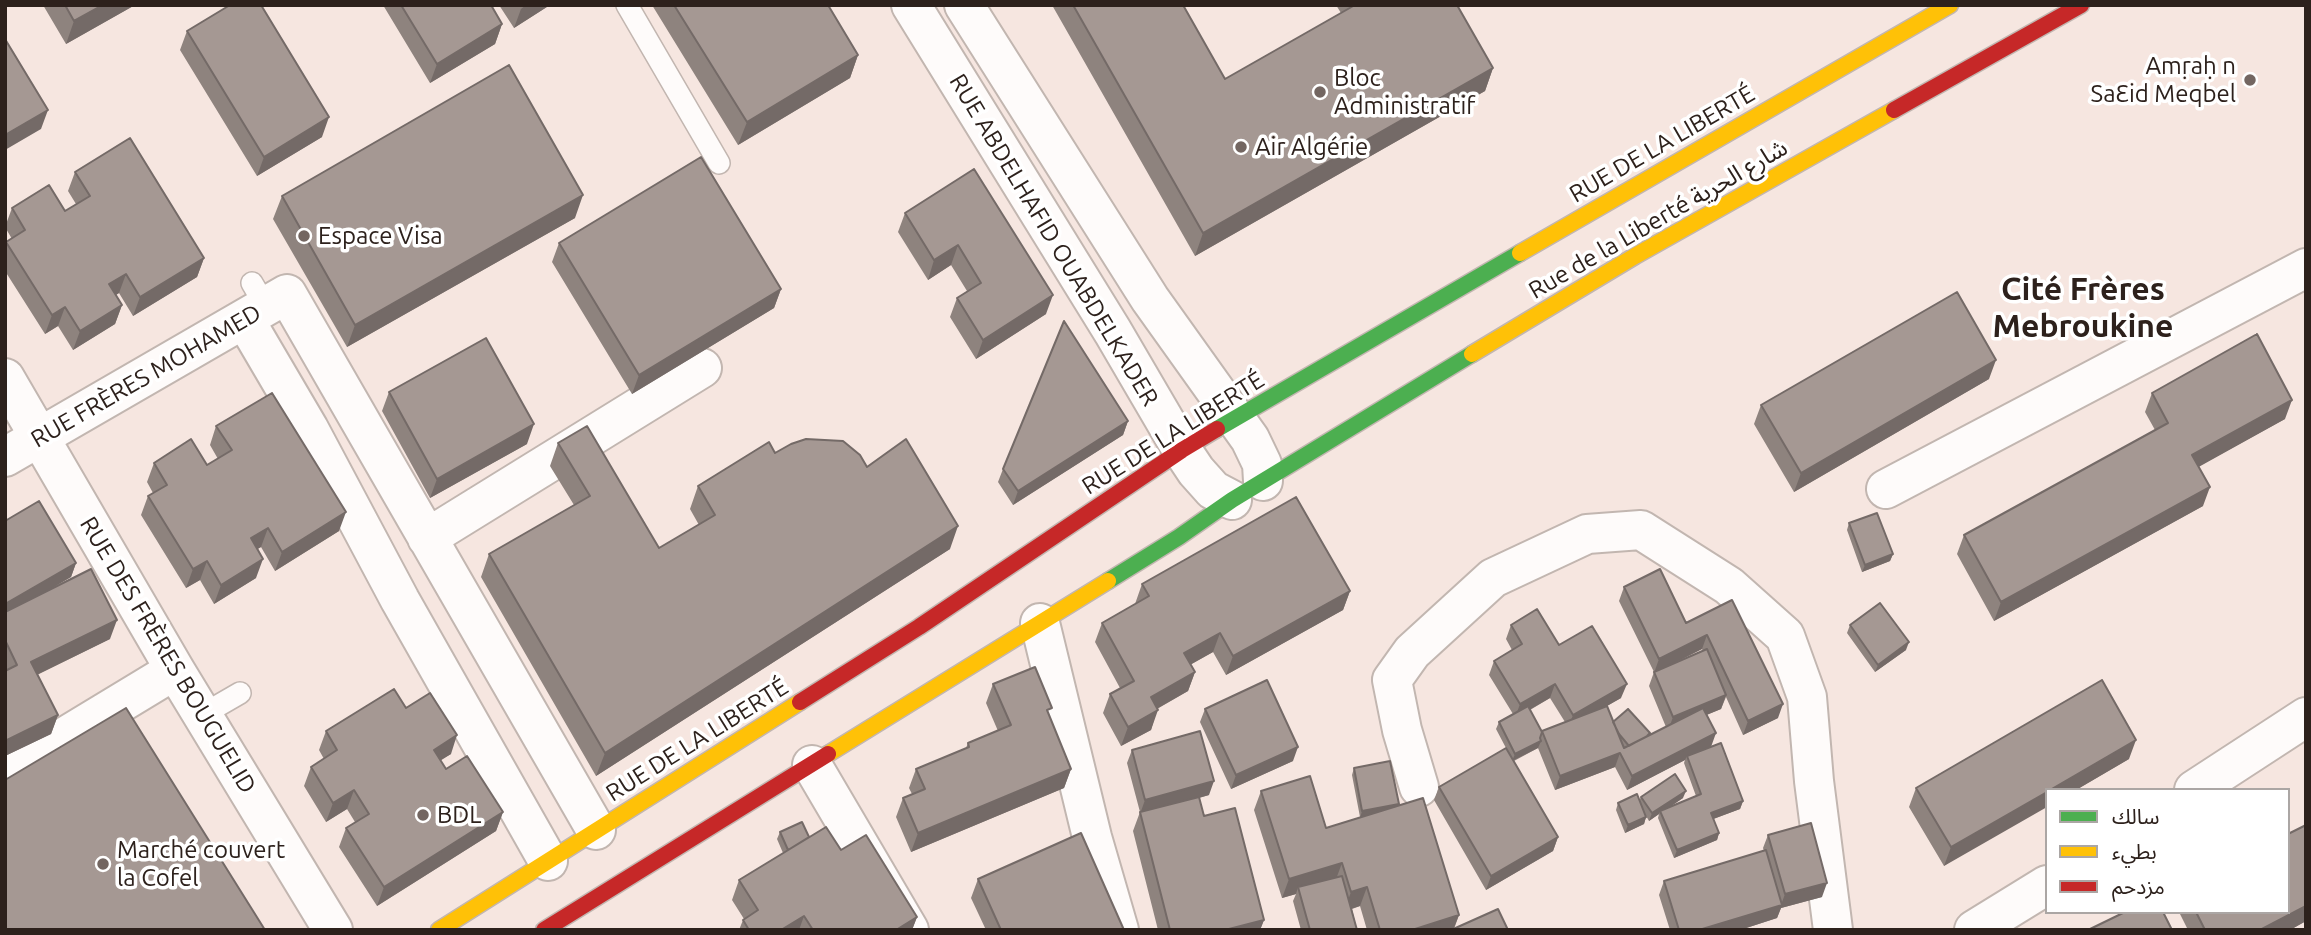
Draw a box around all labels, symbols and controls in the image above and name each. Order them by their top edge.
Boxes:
place label: Amṛaḥ n Saɛid Meqbel [2091,52,2236,108]
place label: Bloc Administratif [1334,64,1475,120]
street label: RUE ABDELHAFID OUABDELKADER [943,69,1165,411]
marker: Amṛaḥ n Saɛid Meqbel [2242,72,2258,88]
street label: RUE DE LA LIBERTÉ [1564,79,1760,209]
marker: Bloc Administratif [1312,84,1328,100]
place label: Air Algérie [1255,133,1368,161]
street label: Rue de la Liberté شارع الحرية [1523,133,1793,305]
marker: Air Algérie [1233,139,1249,155]
place label: Espace Visa [318,222,443,250]
marker: Espace Visa [296,228,312,244]
district label: Cité Frères Mebroukine [1993,270,2173,345]
street label: RUE FRÈRES MOHAMED [26,298,266,454]
street label: RUE DE LA LIBERTÉ [1077,365,1269,501]
street label: RUE DES FRÈRES BOUGUELID [74,511,262,799]
street label: RUE DE LA LIBERTÉ [601,672,793,808]
legend [2045,788,2290,914]
place label: BDL [437,801,481,829]
text: سالك [2112,804,2159,828]
marker: BDL [415,807,431,823]
place label: Marché couvert la Cofel [117,836,285,892]
text: بطيء [2112,839,2157,863]
marker: Marché couvert la Cofel [95,856,111,872]
text: مزدحم [2112,874,2165,898]

